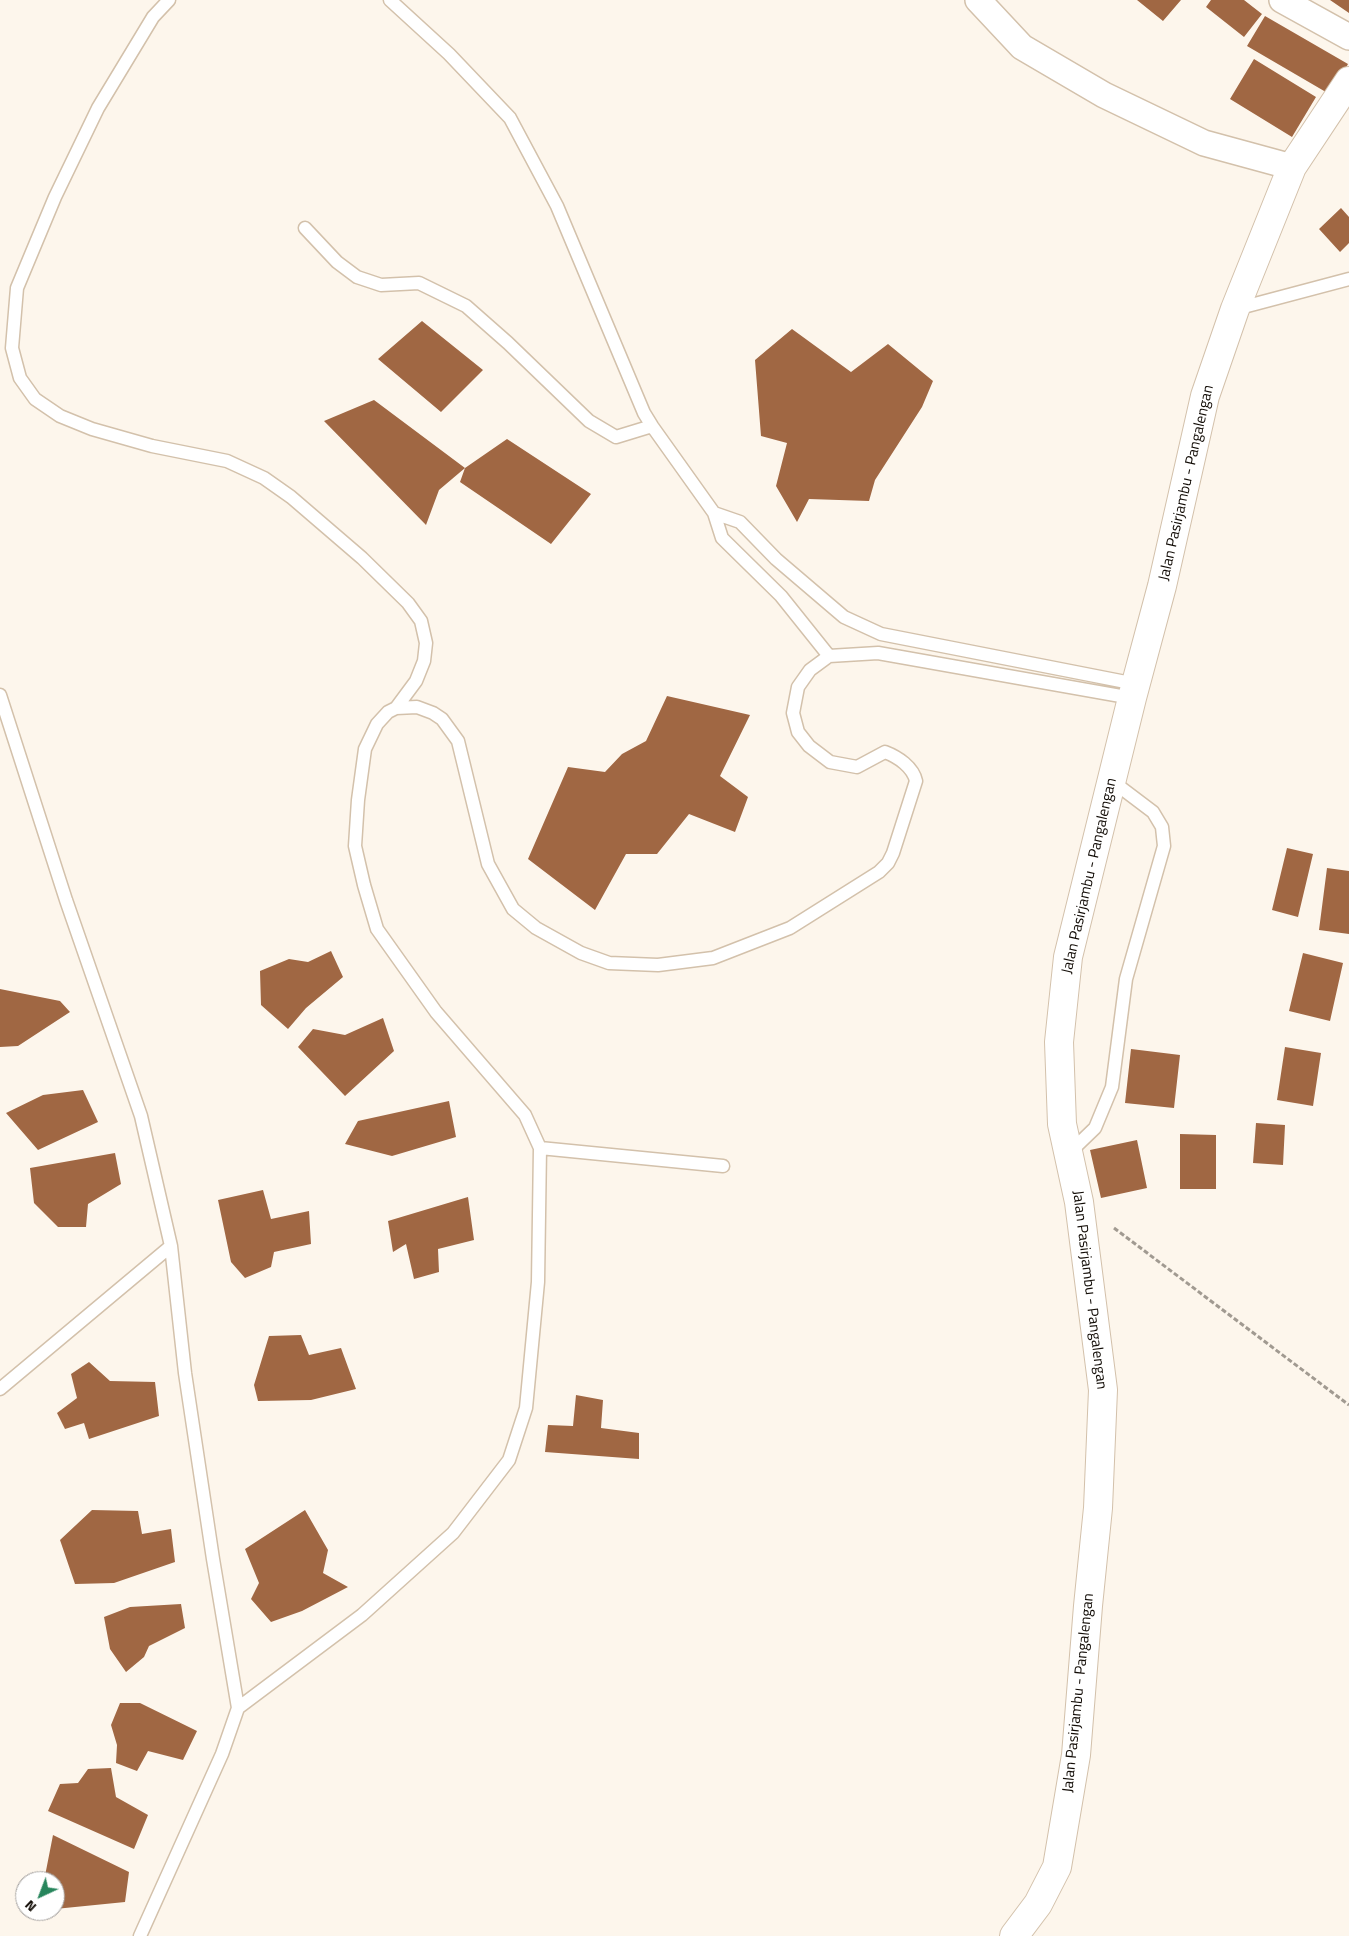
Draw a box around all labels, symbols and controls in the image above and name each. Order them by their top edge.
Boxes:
street label: Jalan Pasirjambu - Pangalengan [1156,383,1218,583]
street label: Jalan Pasirjambu - Pangalengan [1059,776,1121,976]
street label: Jalan Pasirjambu - Pangalengan [1068,1189,1110,1391]
street label: Jalan Pasirjambu - Pangalengan [1060,1592,1098,1794]
north arrow [15,1871,65,1921]
text: N [19,1896,41,1918]

